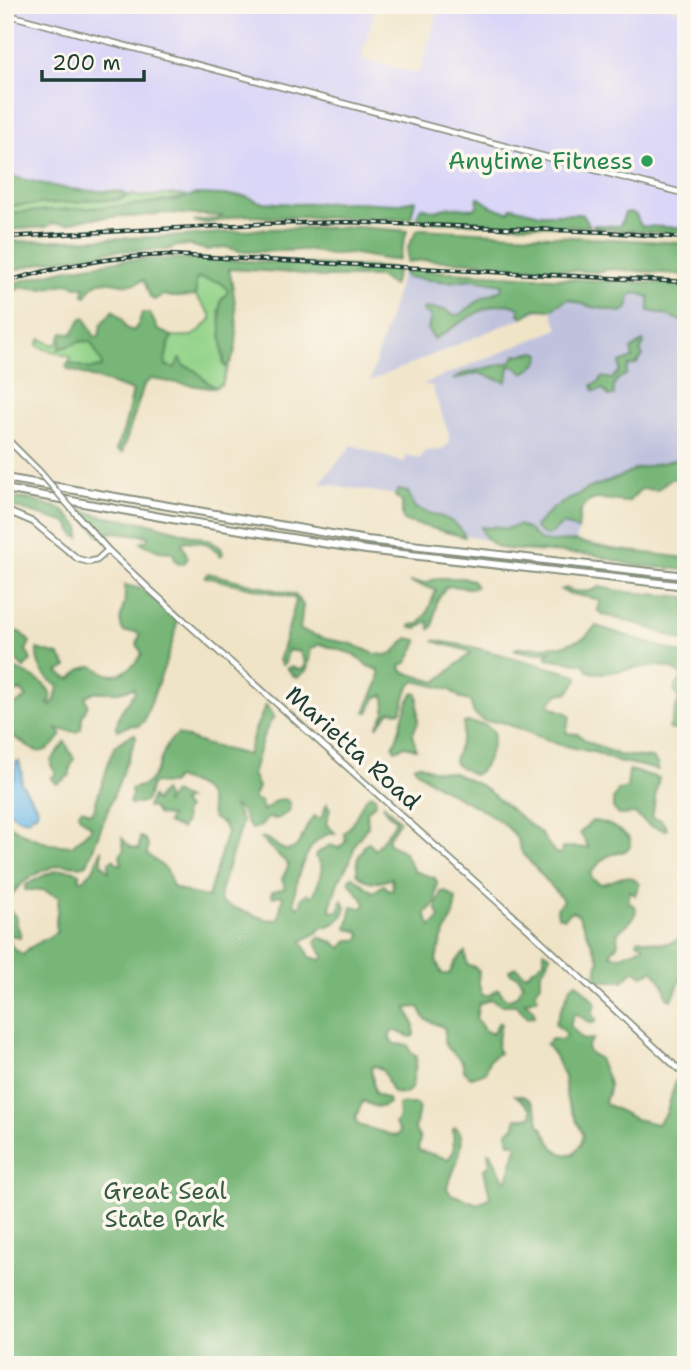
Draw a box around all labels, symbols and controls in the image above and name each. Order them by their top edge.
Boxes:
scale bar [42,38,144,82]
text: 200 m [52,49,121,77]
place label: Anytime Fitness [448,145,633,177]
marker: Anytime Fitness [639,153,655,169]
street label: Marietta Road [279,679,427,817]
park label: Great Seal State Park [103,1175,227,1235]

